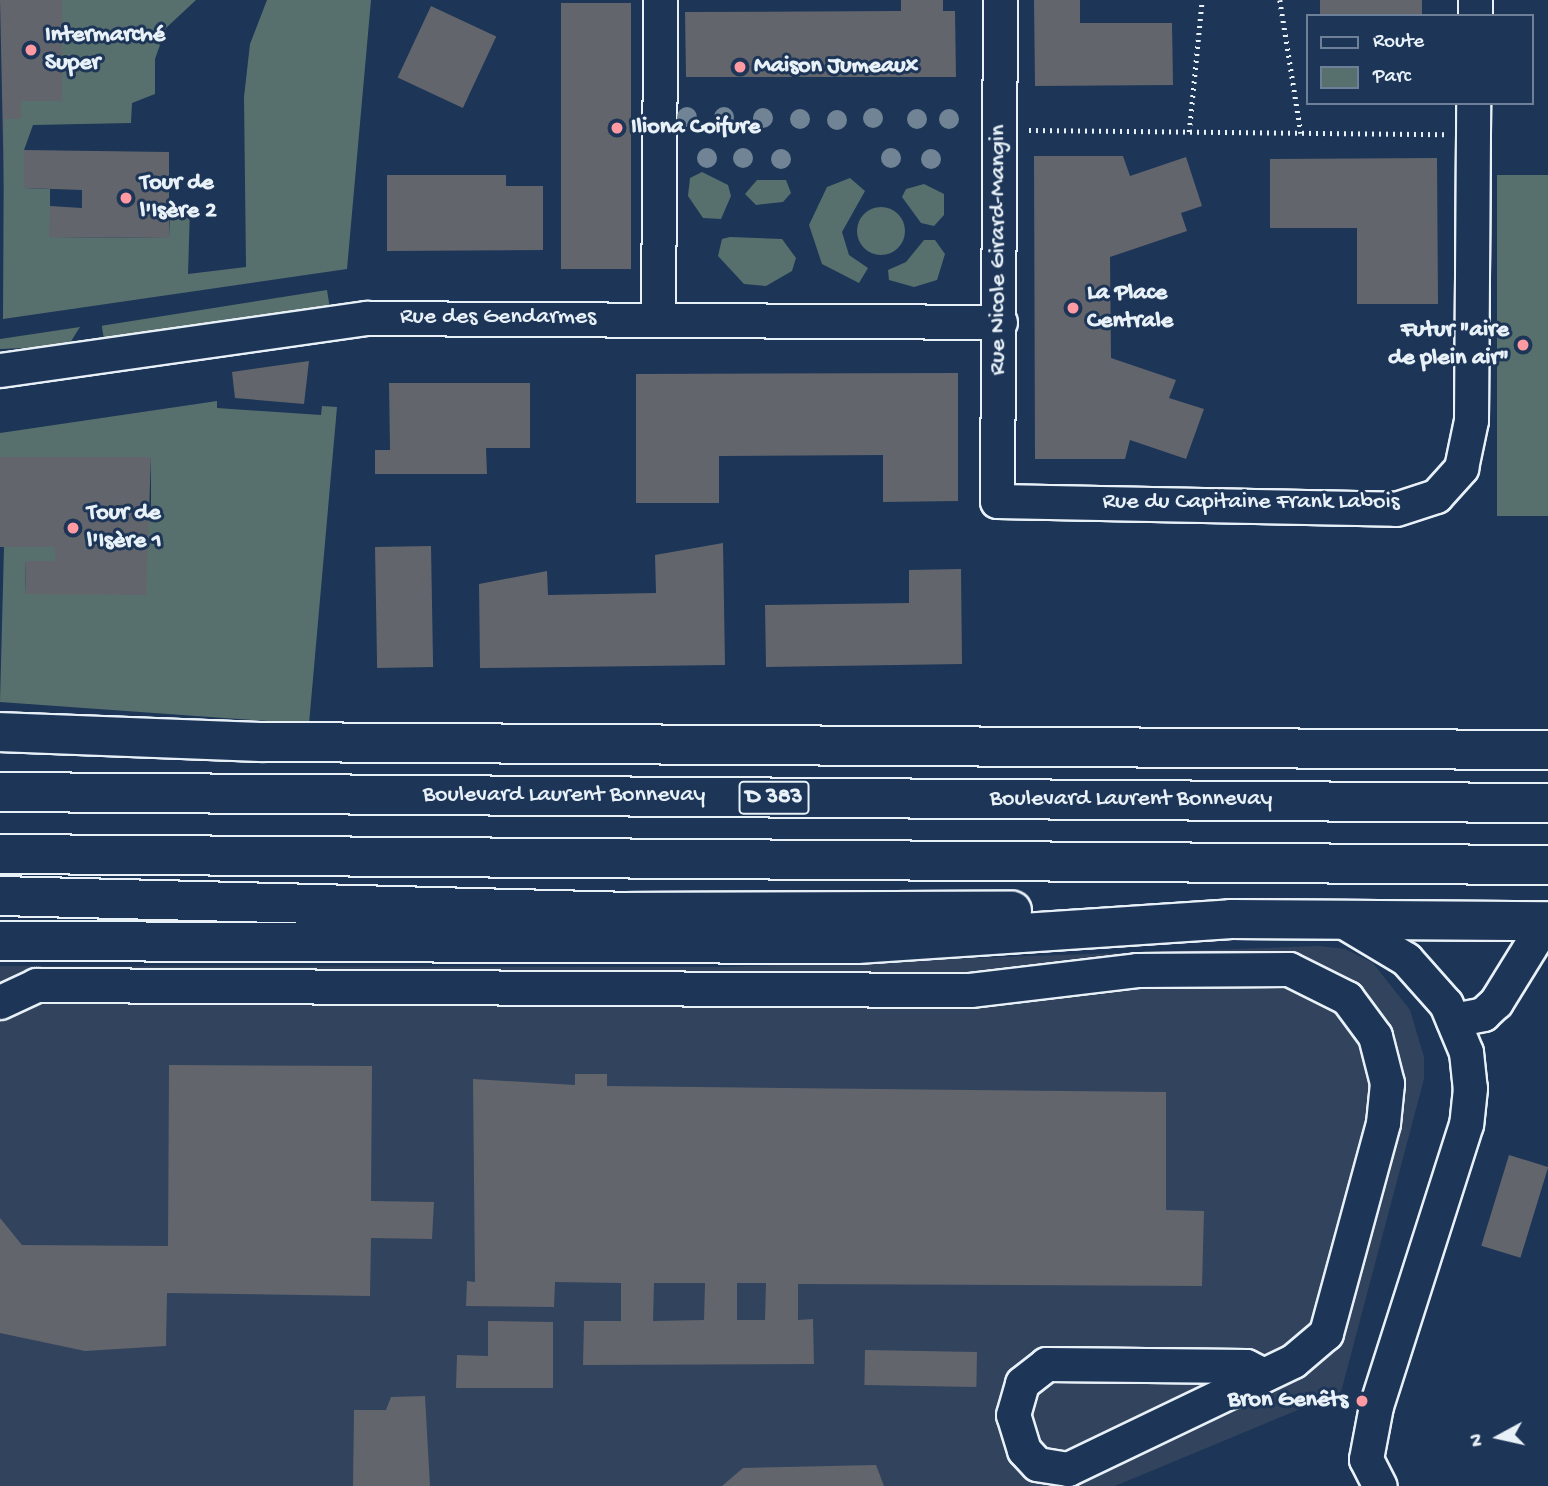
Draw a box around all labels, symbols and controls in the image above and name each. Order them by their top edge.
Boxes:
legend [1306,14,1534,105]
place label: Intermarché Super [45,22,165,78]
text: Route [1373,30,1424,55]
marker: Intermarché Super [23,42,39,58]
place label: Maison Jumeaux [754,53,918,81]
marker: Maison Jumeaux [732,59,748,75]
text: Parc [1373,65,1411,90]
place label: Iliona Coifure [631,114,760,142]
marker: Iliona Coifure [609,120,625,136]
street label: Rue Nicole Girard-Mangin [985,125,1013,375]
place label: Tour de l'Isère 2 [140,170,217,226]
marker: Tour de l'Isère 2 [118,190,134,206]
place label: La Place Centrale [1087,280,1173,336]
marker: La Place Centrale [1065,300,1081,316]
street label: Rue des Gendarmes [400,304,596,332]
place label: Futur "aire de plein air" [1388,317,1509,373]
marker: Futur "aire de plein air" [1515,337,1531,353]
street label: Rue du Capitaine Frank Labois [1102,489,1400,517]
place label: Tour de l'Isère 1 [87,500,162,556]
marker: Tour de l'Isère 1 [65,520,81,536]
road number: D 383 [737,778,811,818]
street label: Boulevard Laurent Bonnevay [423,782,705,810]
street label: Boulevard Laurent Bonnevay [990,786,1272,814]
place label: Bron Genêts [1228,1387,1348,1415]
marker: Bron Genêts [1354,1393,1370,1409]
north arrow [1464,1402,1534,1472]
text: N [1465,1432,1490,1448]

